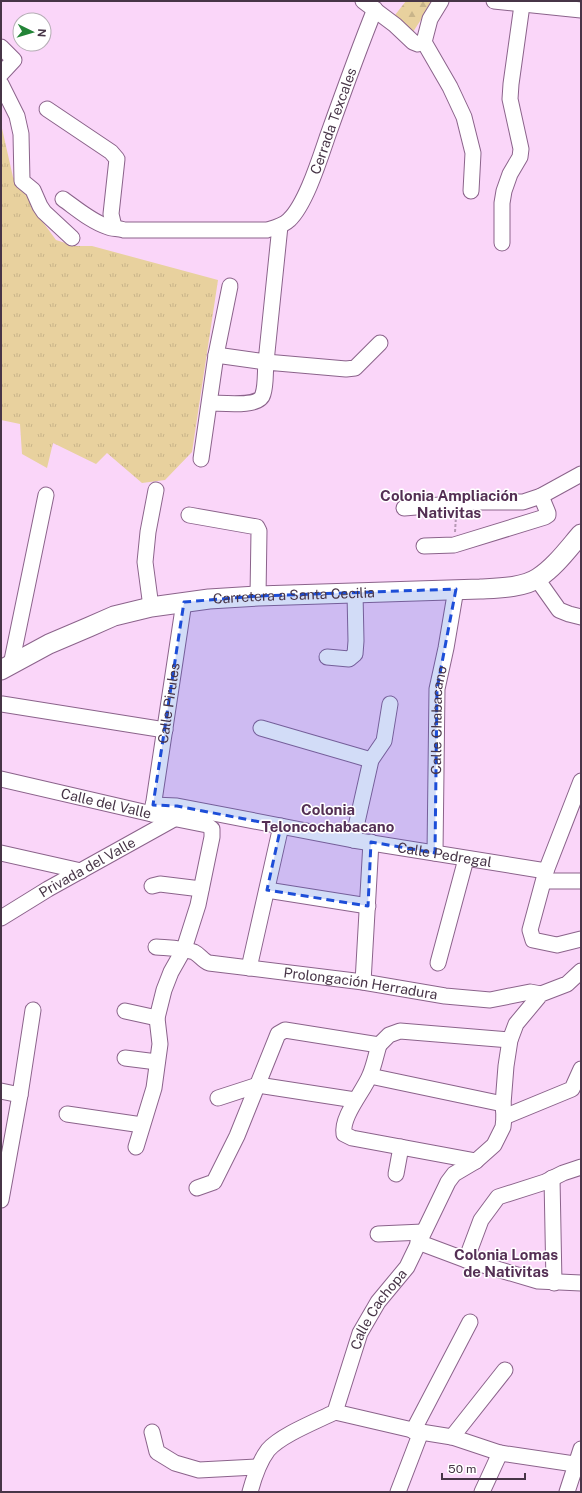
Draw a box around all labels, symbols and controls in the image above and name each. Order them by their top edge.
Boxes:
north arrow [12,12,52,52]
text: N [36,28,48,38]
street label: Cerrada Texcales [307,66,360,176]
district label: Colonia Ampliación Nativitas [380,487,518,521]
street label: Carretera a Santa Cecilia [213,584,375,607]
street label: Calle Pirules [155,662,183,745]
street label: Calle Chabacano [428,664,450,775]
street label: Calle del Valle [59,785,153,822]
district label: Colonia Teloncochabacano [262,801,395,835]
street label: Privada del Valle [36,834,138,901]
street label: Calle Pedregal [396,839,493,870]
street label: Prolongación Herradura [283,964,439,1003]
district label: Colonia Lomas de Nativitas [454,1246,558,1280]
street label: Calle Cachopa [347,1266,410,1352]
scale bar [442,1455,525,1481]
text: 50 m [448,1462,476,1476]

